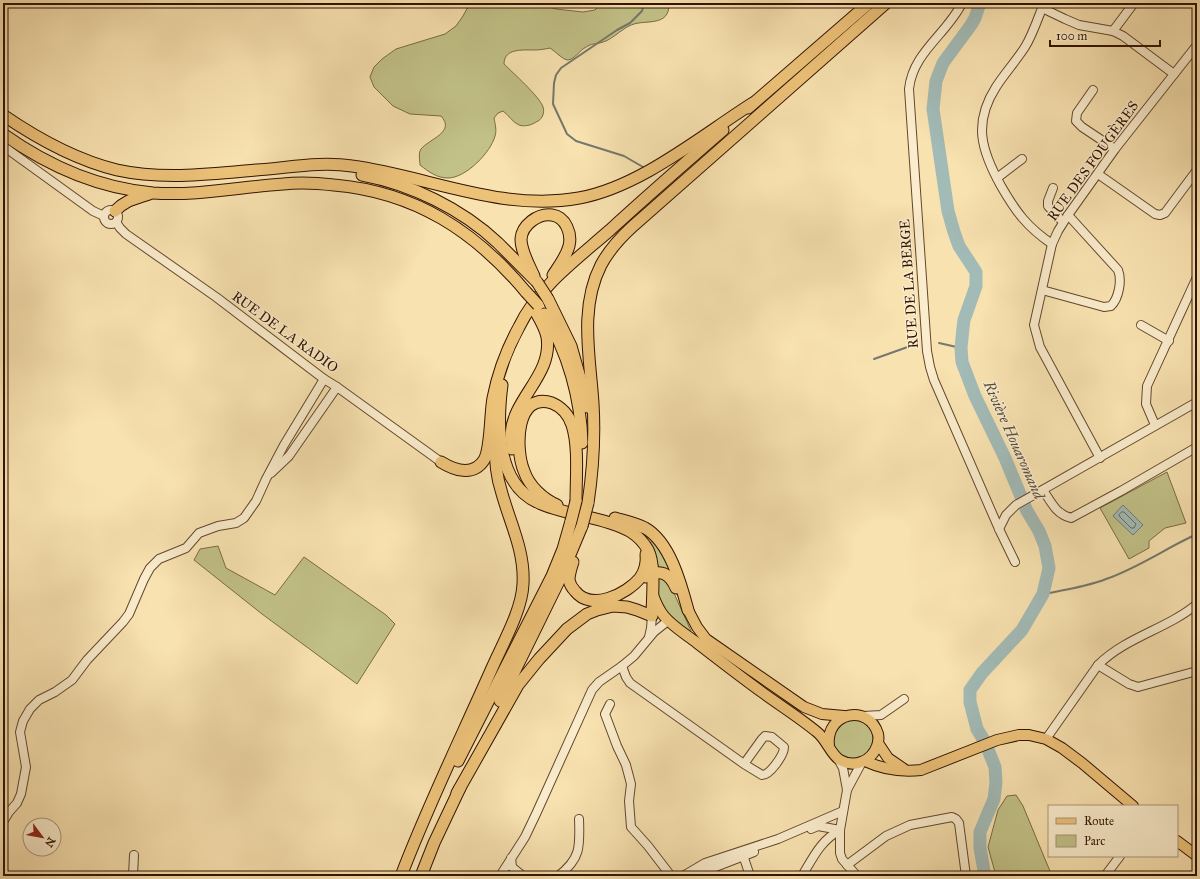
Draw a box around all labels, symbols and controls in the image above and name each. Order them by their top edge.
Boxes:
scale bar [1050,22,1160,48]
text: 100 m [1056,29,1087,43]
street label: RUE DES FOUGÈRES [1042,96,1142,224]
street label: RUE DE LA BERGE [896,219,922,349]
street label: RUE DE LA RADIO [229,288,341,376]
water label: Rivière Houaromand [979,377,1049,503]
legend [1048,805,1178,857]
text: Route [1084,814,1114,828]
north arrow [22,817,62,857]
text: Parc [1084,834,1105,848]
text: N [42,835,58,850]

